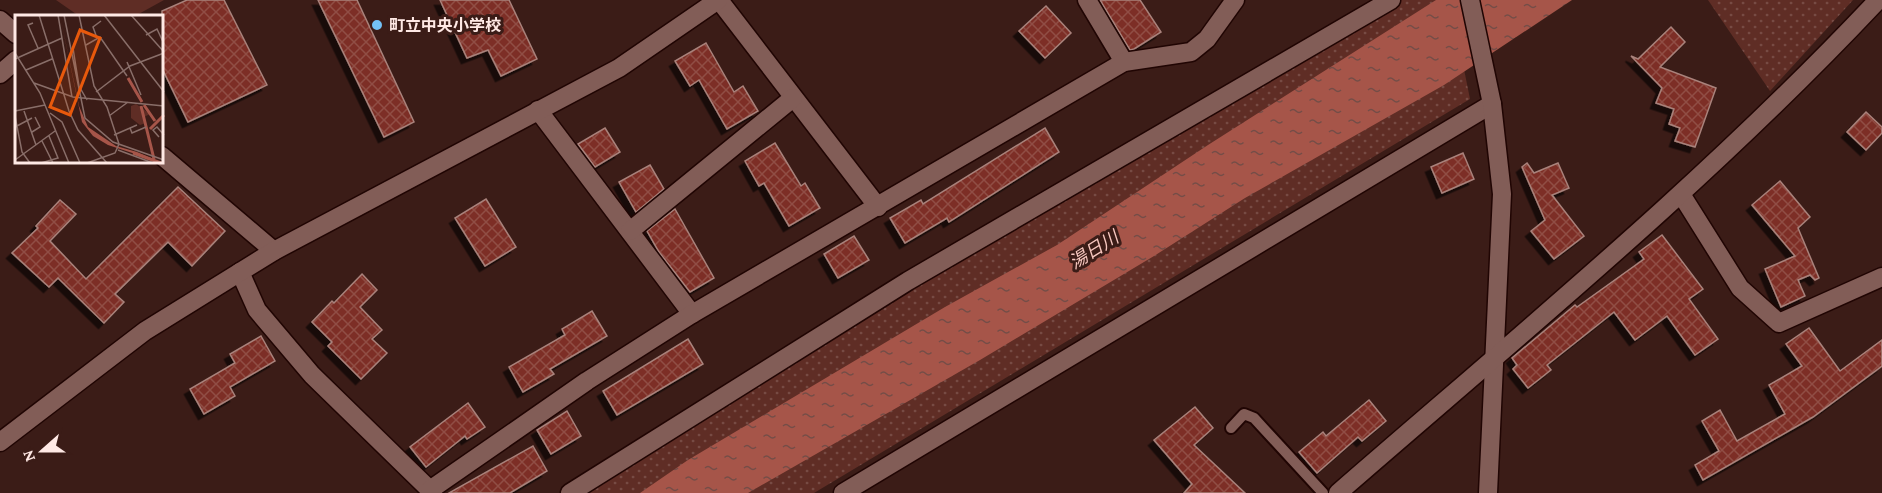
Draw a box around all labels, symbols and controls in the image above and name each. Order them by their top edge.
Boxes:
inset map [15,15,164,164]
place label: 町立中央小学校 [389,17,501,34]
marker: 町立中央小学校 [370,18,384,32]
water label: 湯日川 [1066,226,1124,273]
north arrow [12,421,72,481]
text: N [19,448,38,464]

